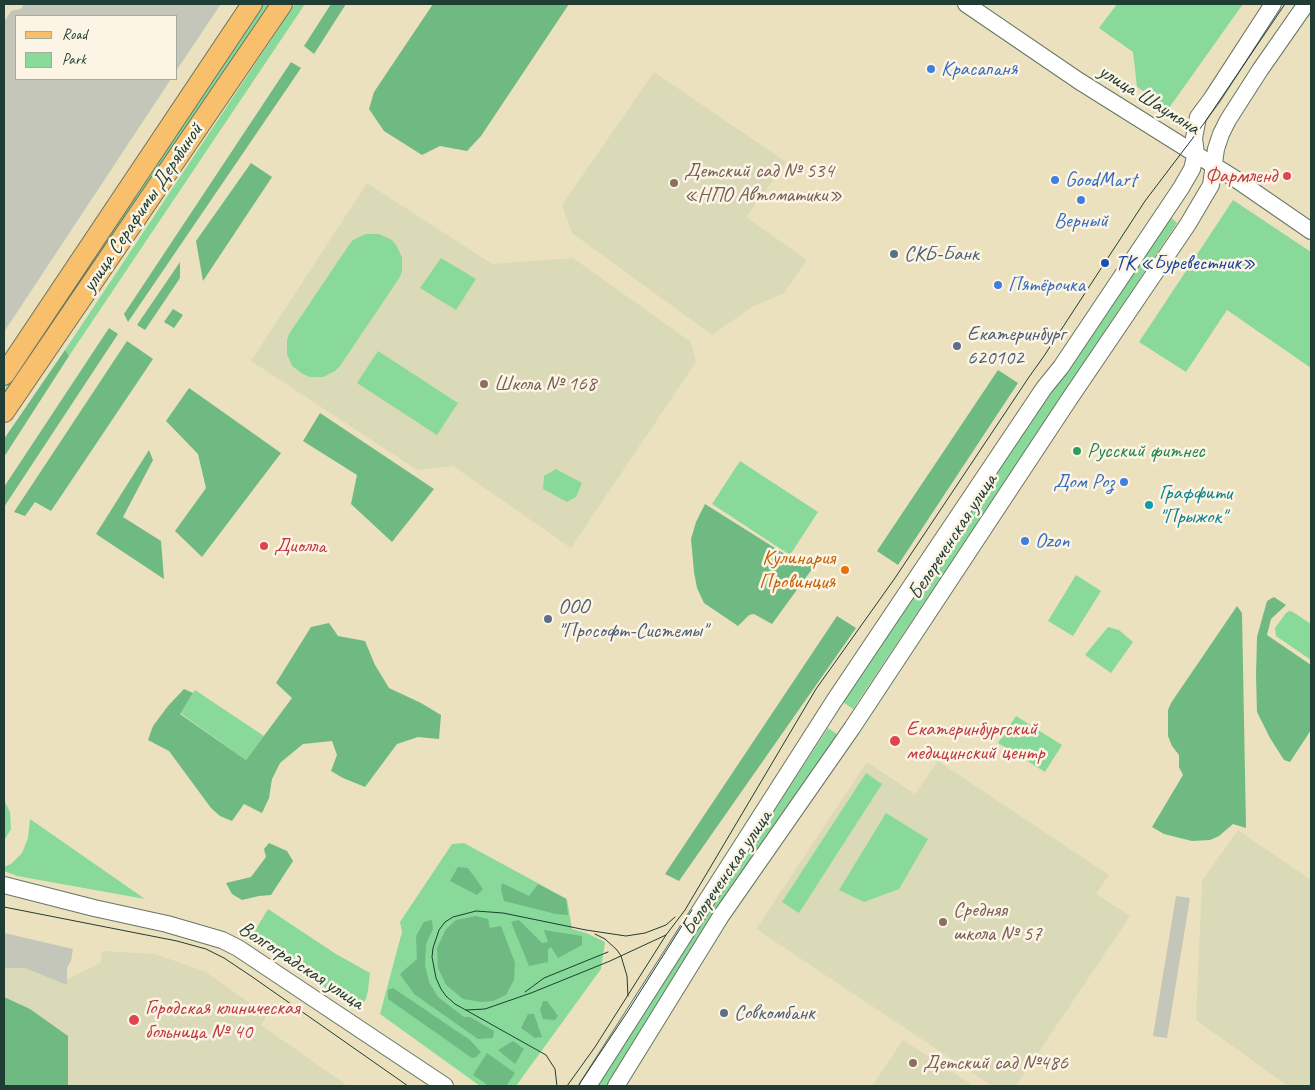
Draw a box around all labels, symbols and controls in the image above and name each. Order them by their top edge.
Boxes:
legend [15,15,178,80]
text: Road [62,25,87,44]
text: Park [62,50,86,69]
place label: Красапаня [941,56,1017,82]
street label: улица Шаумяна [1094,59,1204,141]
marker: Красапаня [925,63,937,75]
street label: улица Серафимы Дерябиной [77,119,209,297]
place label: Детский сад № 534 «НПО Автоматики» [684,158,842,208]
place label: Фармленд [1205,163,1277,189]
place label: GoodMart [1065,167,1137,193]
marker: Фармленд [1281,170,1293,182]
marker: GoodMart [1049,174,1061,186]
marker: Детский сад № 534 «НПО Автоматики» [668,177,680,189]
marker: Верный [1075,194,1087,206]
place label: Верный [1054,208,1108,234]
place label: СКБ-Банк [904,241,979,267]
marker: СКБ-Банк [888,248,900,260]
place label: ТК «Буревестник» [1115,250,1256,276]
marker: ТК «Буревестник» [1099,257,1111,269]
place label: Пятёрочка [1008,272,1085,298]
marker: Пятёрочка [992,279,1004,291]
place label: Екатеринбург 620102 [967,321,1065,371]
marker: Екатеринбург 620102 [951,340,963,352]
place label: Школа № 168 [494,371,596,397]
marker: Школа № 168 [478,378,490,390]
place label: Русский фитнес [1087,438,1205,464]
marker: Русский фитнес [1071,445,1083,457]
street label: Белореченская улица [903,469,1003,605]
place label: Дом Роз [1053,469,1114,495]
marker: Дом Роз [1118,476,1130,488]
place label: Граффити "Прыжок" [1159,480,1232,530]
marker: Граффити "Прыжок" [1143,499,1155,511]
place label: Ozon [1035,528,1070,554]
place label: Диолла [274,533,326,559]
marker: Ozon [1019,535,1031,547]
marker: Диолла [258,540,270,552]
place label: Кулинария Провинция [759,545,835,595]
marker: Кулинария Провинция [839,564,851,576]
place label: ООО "Прософт-Системы" [558,594,707,644]
marker: ООО "Прософт-Системы" [542,613,554,625]
place label: Екатеринбургский медицинский центр [906,716,1045,766]
marker: Екатеринбургский медицинский центр [888,734,902,748]
street label: Белореченская улица [676,806,778,940]
place label: Средняя школа № 57 [953,897,1042,947]
street label: Волгоградская улица [234,916,368,1016]
marker: Средняя школа № 57 [937,916,949,928]
place label: Городская клиническая больница № 40 [145,995,300,1045]
place label: Совкомбанк [734,1000,815,1026]
marker: Совкомбанк [718,1007,730,1019]
marker: Городская клиническая больница № 40 [127,1013,141,1027]
place label: Детский сад №486 [923,1050,1068,1076]
marker: Детский сад №486 [907,1057,919,1069]

